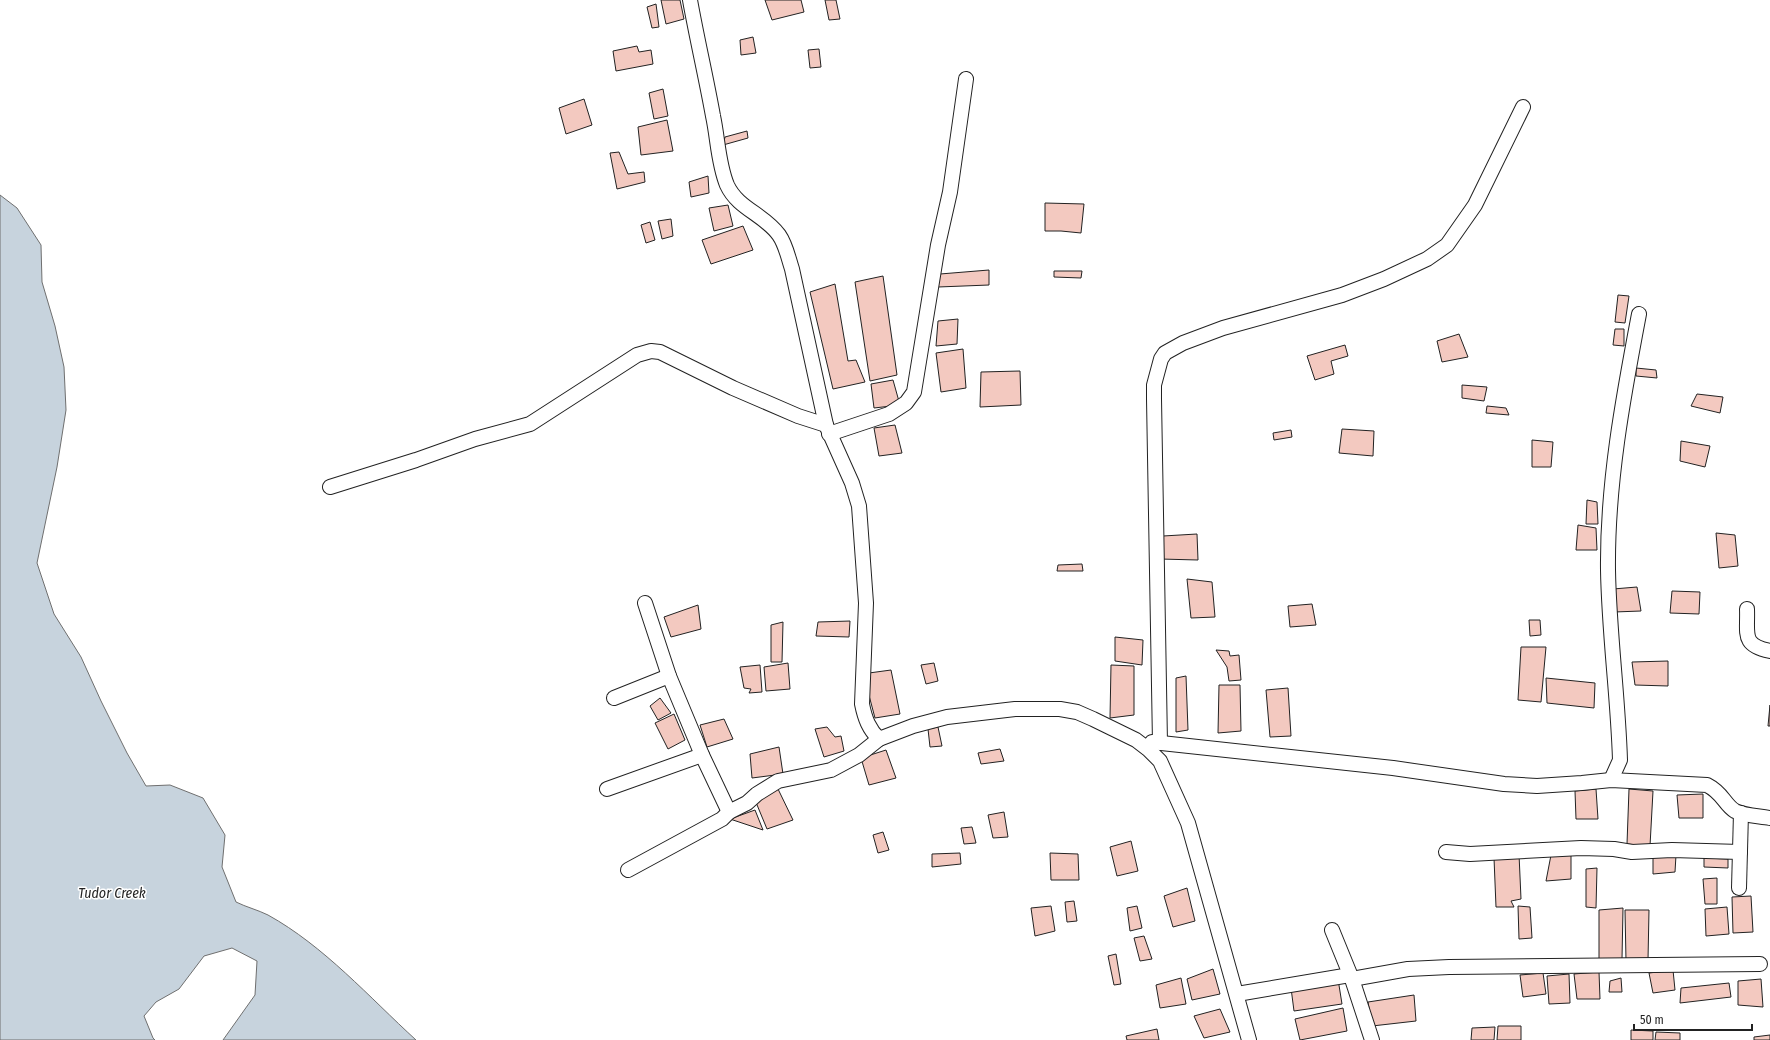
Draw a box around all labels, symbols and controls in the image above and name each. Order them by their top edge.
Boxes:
water label: Tudor Creek [78,885,146,902]
scale bar [1634,1006,1752,1032]
text: 50 m [1640,1013,1664,1027]

